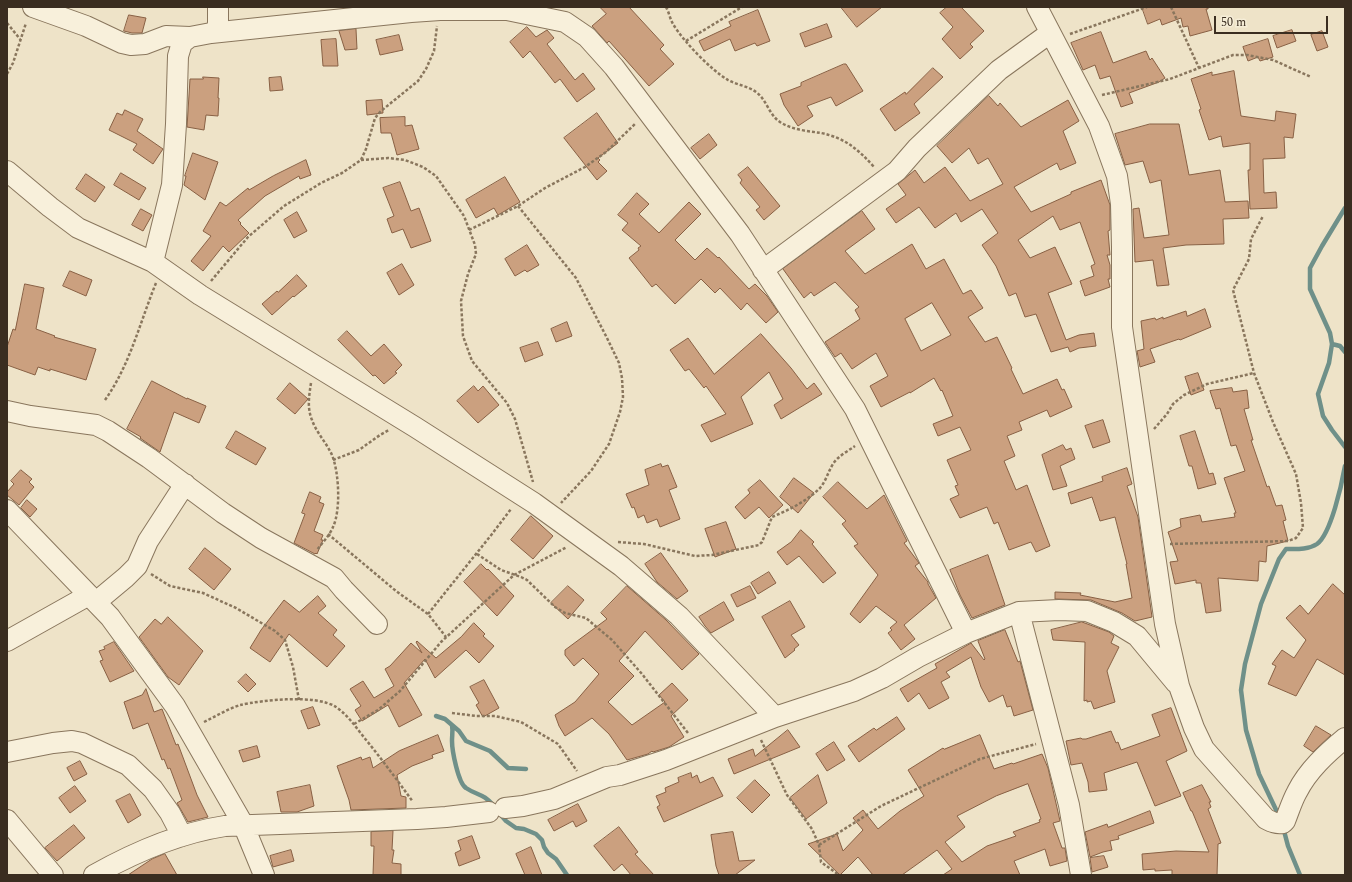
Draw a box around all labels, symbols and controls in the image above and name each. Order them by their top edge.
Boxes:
scale bar [1216,8,1330,34]
text: 50 m [1221,13,1246,32]

